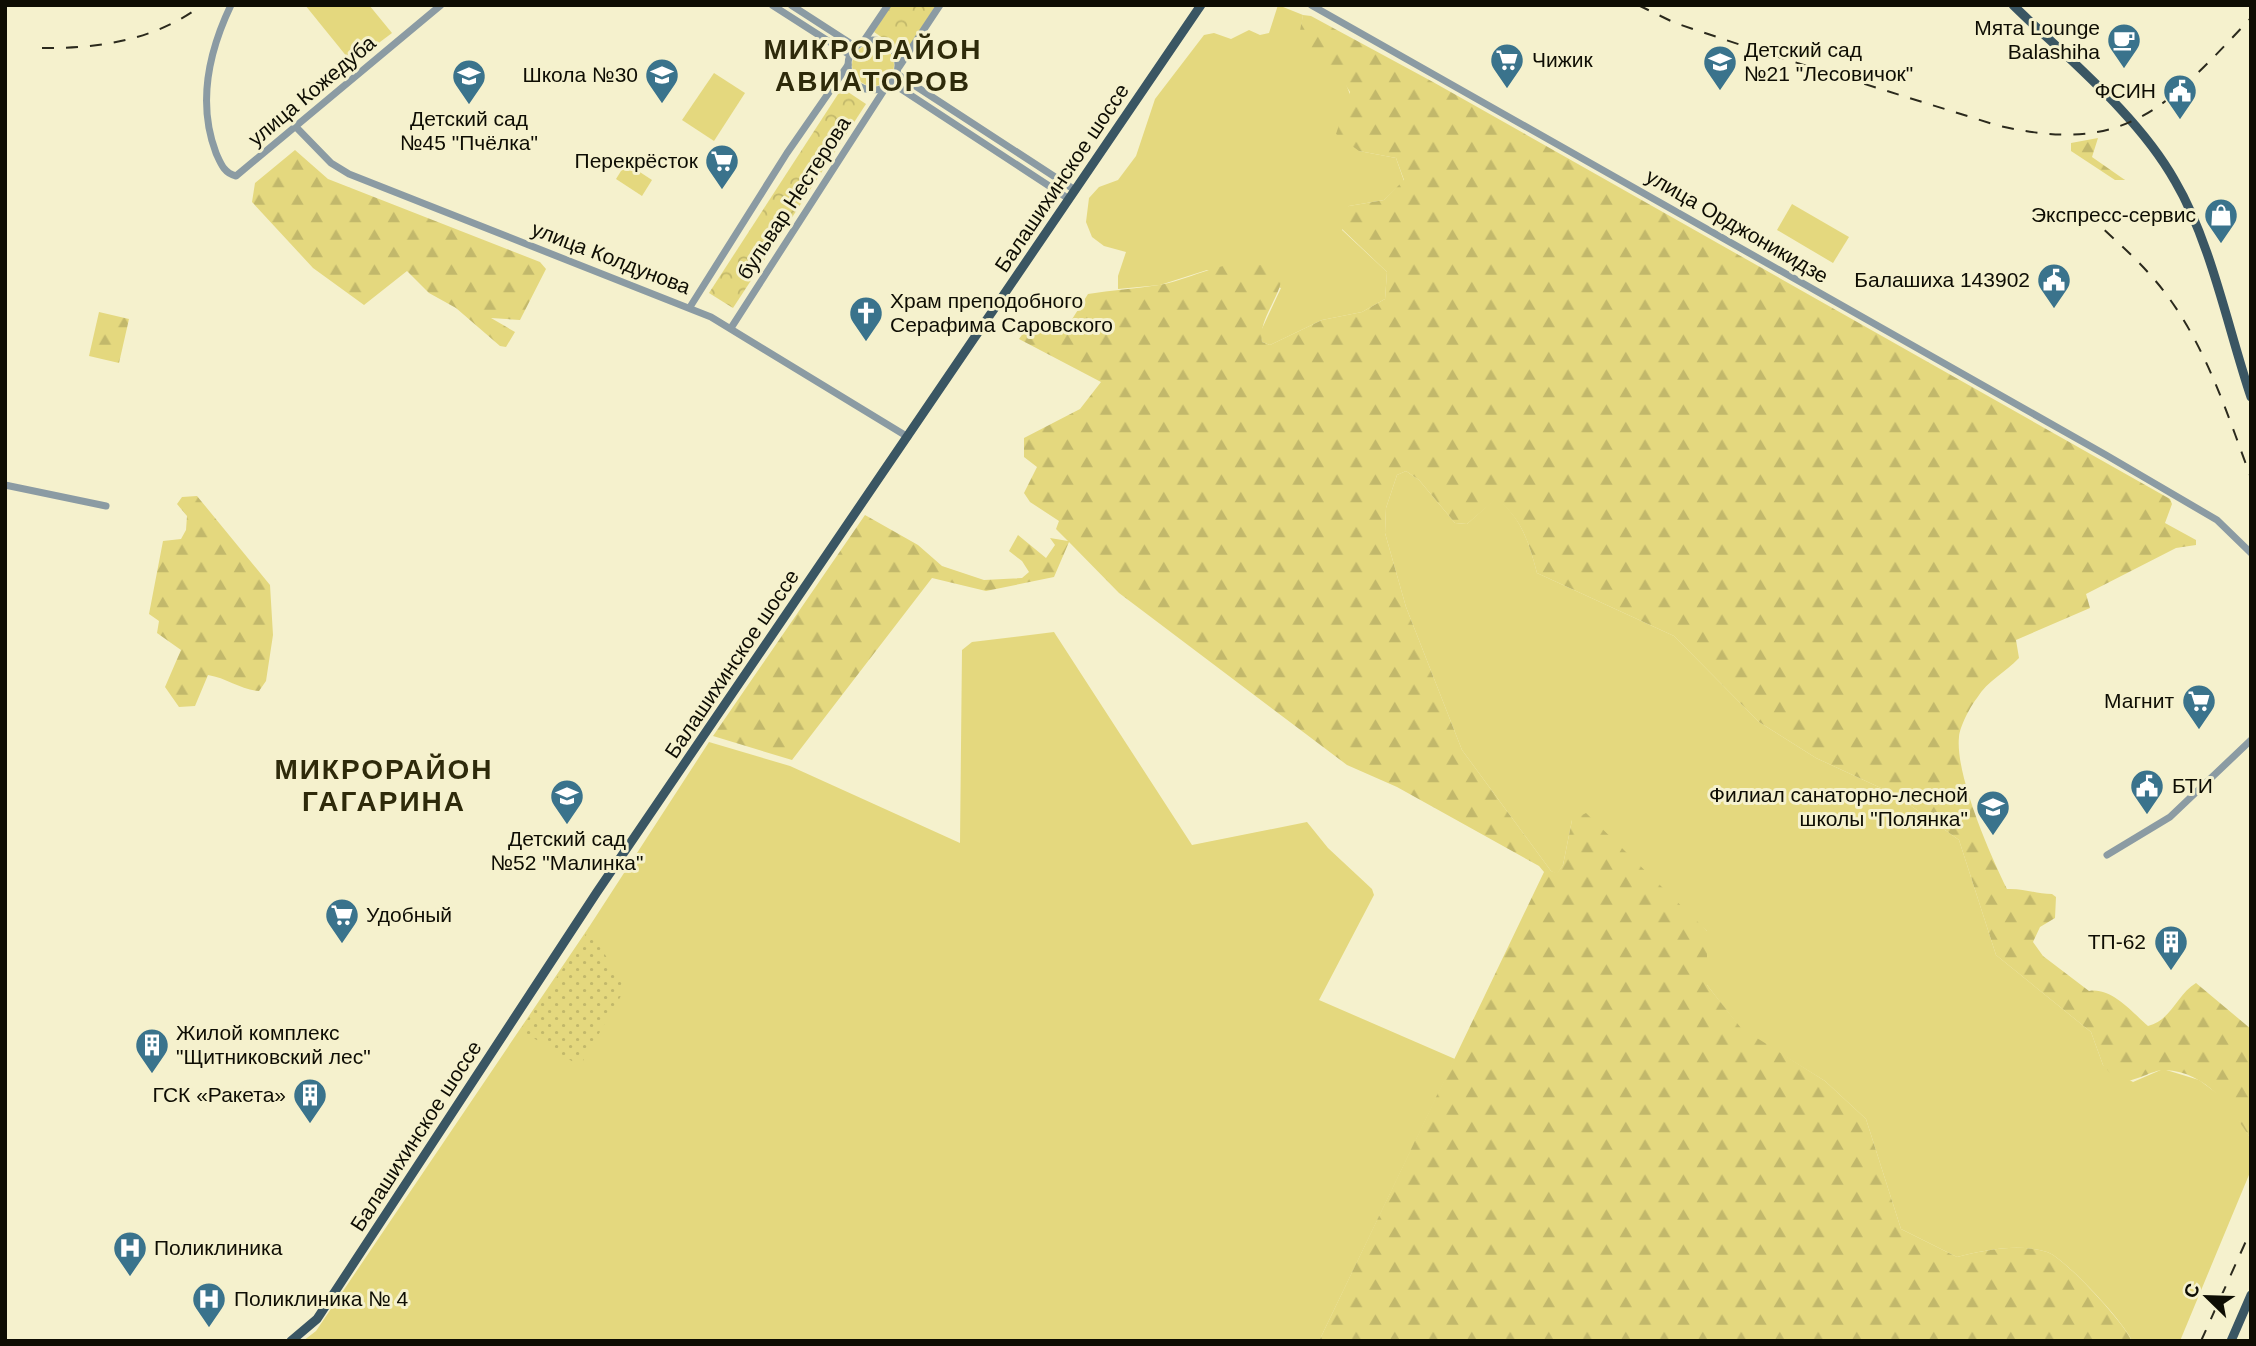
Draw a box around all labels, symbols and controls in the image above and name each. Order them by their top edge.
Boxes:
place label: Мята Lounge Balashiha [1974,16,2100,63]
cafe icon: Мята Lounge Balashiha [2105,21,2143,70]
street label: улица Кожедуба [243,31,380,150]
district label: МИКРОРАЙОН АВИАТОРОВ [763,33,983,97]
place label: Детский сад №21 "Лесовичок" [1744,38,1913,85]
supermarket icon: Чижик [1488,41,1526,90]
school or university icon: Детский сад №21 "Лесовичок" [1701,43,1739,92]
place label: Чижик [1532,48,1594,71]
school or university icon: Школа №30 [643,56,681,105]
school or university icon: Детский сад №45 "Пчёлка" [450,57,488,106]
place label: Школа №30 [522,63,638,86]
public building icon: ФСИН [2161,72,2199,121]
street label: Балашихинское шоссе [990,79,1133,276]
place label: ФСИН [2095,79,2156,102]
place label: Детский сад №45 "Пчёлка" [400,107,538,154]
street label: бульвар Нестерова [732,112,855,283]
supermarket icon: Перекрёсток [703,142,741,191]
place label: Перекрёсток [575,149,699,172]
street label: улица Орджоникидзе [1642,164,1832,287]
shop icon: Экспресс-сервис [2202,196,2240,245]
place label: Экспресс-сервис [2031,203,2196,226]
street label: улица Колдунова [529,217,694,298]
public building icon: Балашиха 143902 [2035,261,2073,310]
place label: Балашиха 143902 [1854,268,2030,291]
place label: Храм преподобного Серафима Саровского [890,289,1113,336]
church icon: Храм преподобного Серафима Саровского [847,294,885,343]
street label: Балашихинское шоссе [660,565,803,762]
supermarket icon: Магнит [2180,682,2218,731]
place label: Магнит [2104,689,2174,712]
district label: МИКРОРАЙОН ГАГАРИНА [274,753,494,817]
public building icon: БТИ [2128,767,2166,816]
place label: БТИ [2172,774,2213,797]
school or university icon: Детский сад №52 "Малинка" [548,777,586,826]
place label: Филиал санаторно-лесной школы "Полянка" [1709,783,1968,830]
school or university icon: Филиал санаторно-лесной школы "Полянка" [1974,788,2012,837]
place label: Детский сад №52 "Малинка" [491,827,643,874]
supermarket icon: Удобный [323,896,361,945]
place label: Удобный [366,903,452,926]
building icon: ТП-62 [2152,923,2190,972]
place label: ТП-62 [2088,930,2146,953]
place label: Жилой комплекс "Щитниковский лес" [176,1021,371,1068]
building icon: Жилой комплекс "Щитниковский лес" [133,1026,171,1075]
street label: Балашихинское шоссе [345,1036,486,1235]
building icon: ГСК «Ракета» [291,1076,329,1125]
place label: ГСК «Ракета» [153,1083,286,1106]
hospital icon: Поликлиника [111,1229,149,1278]
place label: Поликлиника [154,1236,283,1259]
north arrow [2172,1262,2242,1332]
hospital icon: Поликлиника № 4 [190,1280,228,1329]
text: С [2179,1280,2204,1301]
place label: Поликлиника № 4 [234,1287,409,1310]

